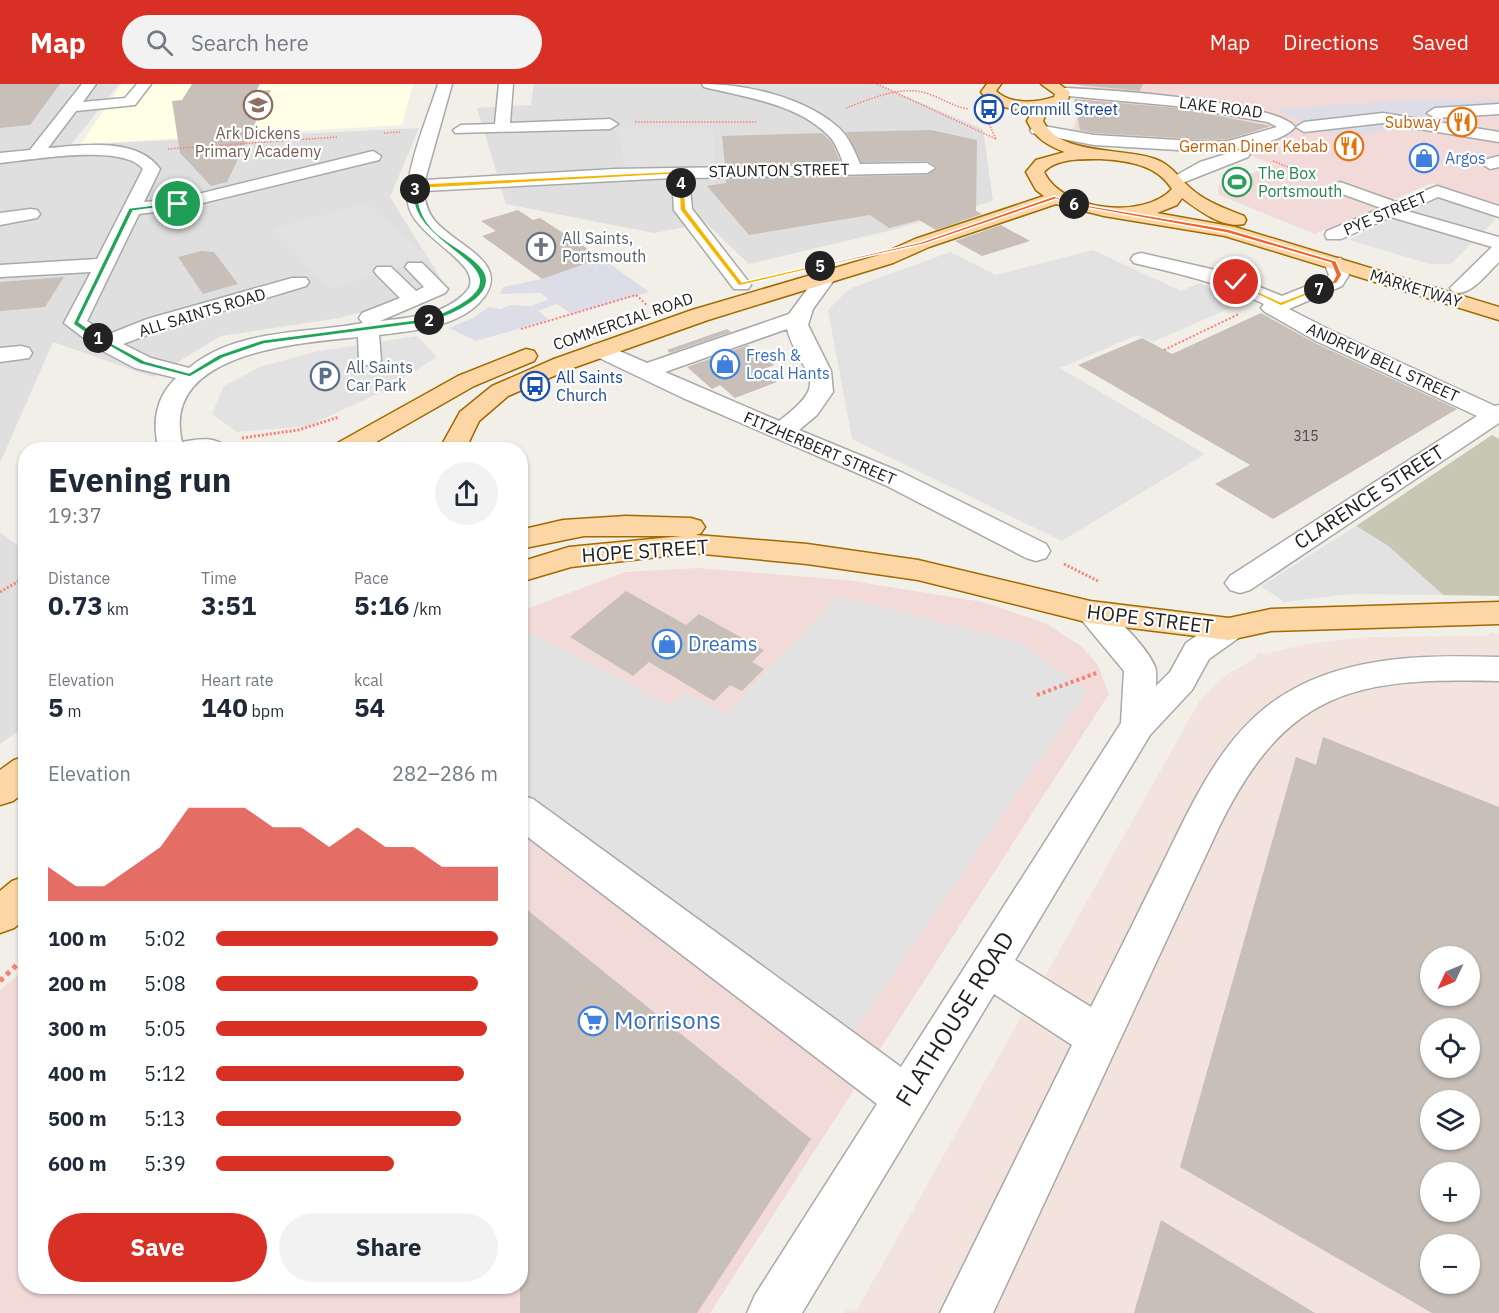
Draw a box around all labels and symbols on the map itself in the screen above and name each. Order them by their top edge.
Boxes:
school or university icon: Ark Dickens Primary Academy [242,89,274,121]
street label: LAKE ROAD [1178,92,1264,122]
bus stop icon: Cornmill Street [973,93,1005,125]
place label: Cornmill Street [1010,99,1118,119]
restaurant icon: Subway [1446,106,1478,138]
place label: Subway [1385,112,1441,132]
place label: Ark Dickens Primary Academy [195,123,321,161]
restaurant icon: German Diner Kebab [1333,130,1365,162]
place label: German Diner Kebab [1179,136,1328,156]
shop icon: Argos [1408,142,1440,174]
place label: Argos [1445,148,1486,168]
street label: STAUNTON STREET [708,159,850,181]
place label: The Box Portsmouth [1258,163,1342,201]
sports icon: The Box Portsmouth [1221,166,1253,198]
pin: 4 [666,168,696,198]
pin: 3 [400,174,430,204]
pin [152,178,203,229]
street label: PYE STREET [1340,186,1430,240]
pin: 6 [1059,189,1089,219]
place label: All Saints, Portsmouth [562,228,646,266]
church icon: All Saints, Portsmouth [525,231,557,263]
pin: 5 [805,251,835,281]
pin [1210,256,1261,307]
street label: MARKETWAY [1367,264,1465,312]
pin: 7 [1304,274,1334,304]
street label: ALL SAINTS ROAD [136,283,268,341]
street label: COMMERCIAL ROAD [550,288,696,354]
pin: 2 [414,305,444,335]
street label: ANDREW BELL STREET [1304,318,1462,406]
pin: 1 [83,323,113,353]
place label: Fresh & Local Hants [746,345,830,383]
shop icon: Fresh & Local Hants [709,348,741,380]
place label: All Saints Car Park [346,357,413,395]
parking icon: All Saints Car Park [309,360,341,392]
place label: All Saints Church [556,367,623,405]
bus stop icon: All Saints Church [519,370,551,402]
street label: FITZHERBERT STREET [741,407,899,489]
house number: 315 [1293,427,1319,445]
street label: CLARENCE STREET [1289,438,1449,555]
street label: HOPE STREET [581,533,709,568]
street label: HOPE STREET [1085,597,1215,640]
shop icon: Dreams [651,628,683,660]
place label: Dreams [688,630,758,657]
street label: FLATHOUSE ROAD [887,925,1021,1112]
north arrow [1420,946,1480,1006]
place label: Morrisons [614,1004,721,1036]
supermarket icon: Morrisons [577,1005,609,1037]

